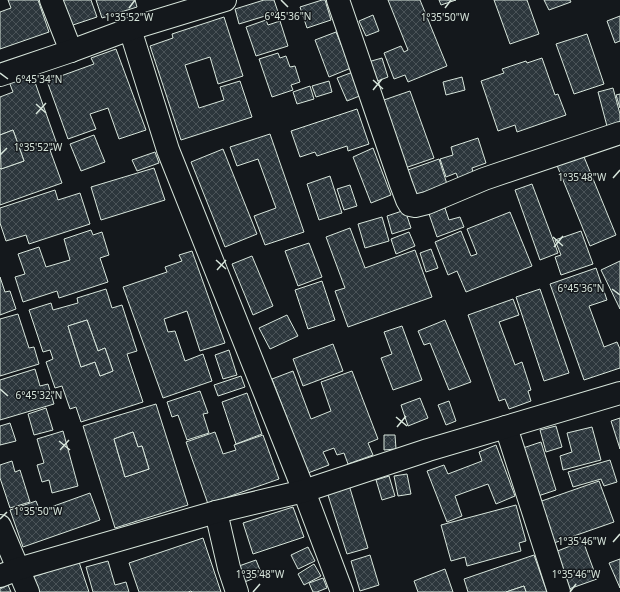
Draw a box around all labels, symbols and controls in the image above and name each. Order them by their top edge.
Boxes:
text: 6°45'36"N [265,9,311,23]
text: 1°35'52"W [105,10,154,24]
text: 1°35'50"W [421,10,470,24]
text: 6°45'34"N [16,72,62,86]
text: 1°35'52"W [14,140,63,154]
text: 1°35'48"W [558,170,607,184]
text: 6°45'36"N [558,281,604,295]
text: 6°45'32"N [16,388,62,402]
text: 1°35'50"W [14,504,63,518]
text: 1°35'46"W [558,534,607,548]
text: 1°35'48"W [236,567,285,581]
text: 1°35'46"W [552,567,601,581]

